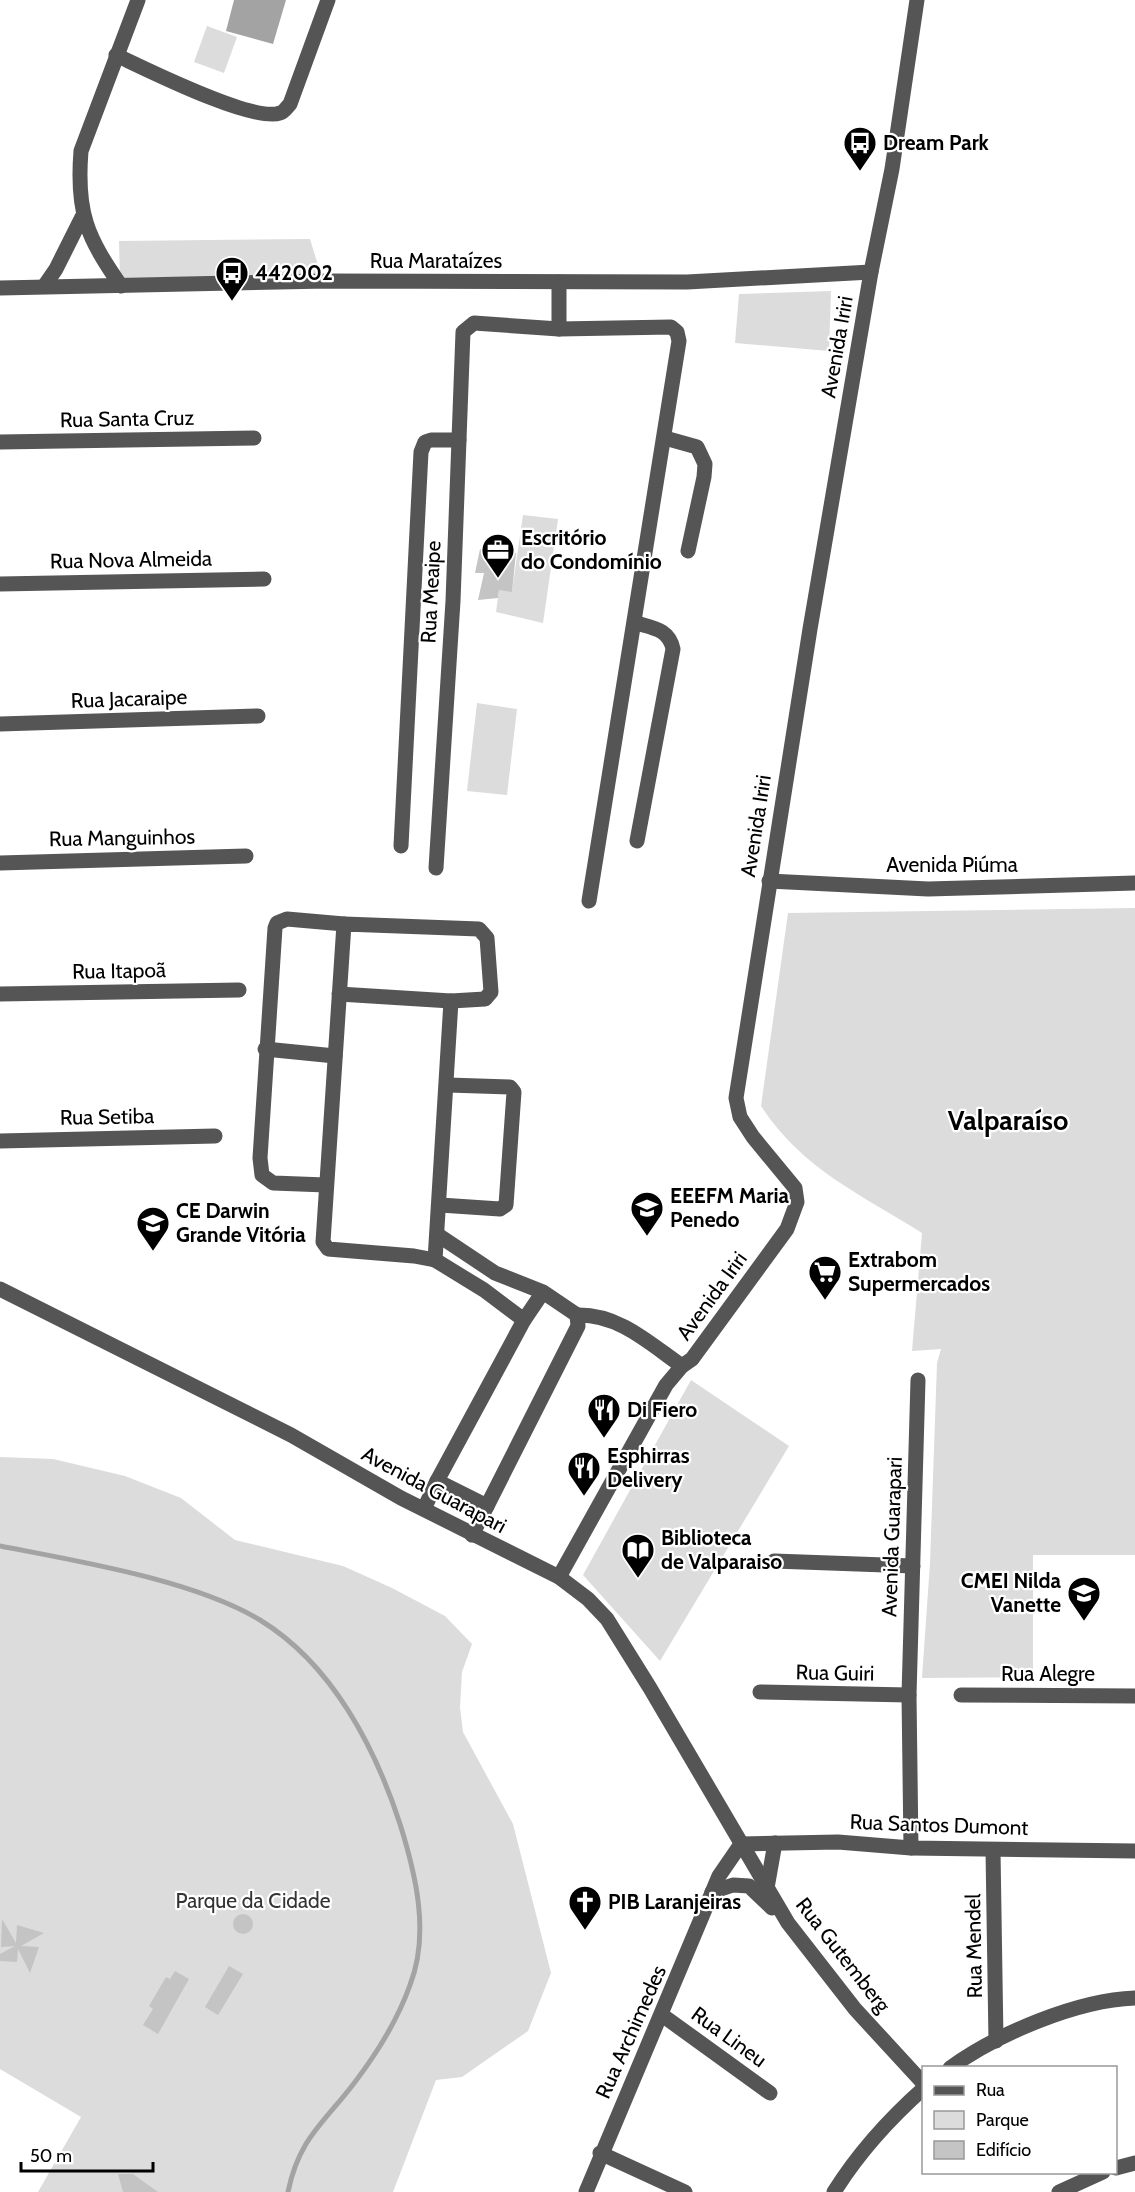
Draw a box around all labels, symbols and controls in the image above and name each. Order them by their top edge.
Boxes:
bus stop icon: Dream Park [842,125,878,172]
place label: Dream Park [883,130,990,155]
street label: Rua Marataízes [370,248,502,273]
bus stop icon: 442002 [214,255,250,302]
place label: 442002 [255,260,333,285]
street label: Avenida Iriri [815,294,858,400]
street label: Rua Santa Cruz [60,405,194,432]
place label: Escritório do Condomínio [521,525,662,574]
office icon: Escritório do Condomínio [480,532,516,579]
street label: Rua Meaipe [415,540,446,644]
street label: Rua Nova Almeida [50,546,212,573]
street label: Rua Jacaraipe [70,684,188,713]
street label: Avenida Iriri [735,773,776,879]
street label: Rua Manguinhos [49,824,196,851]
street label: Avenida Piúma [886,852,1018,877]
street label: Rua Itapoã [72,957,166,984]
street label: Rua Setiba [60,1103,154,1130]
district label: Valparaíso [948,1104,1068,1137]
place label: EEEFM Maria Penedo [670,1183,789,1232]
school or university icon: EEEFM Maria Penedo [629,1190,665,1237]
place label: CE Darwin Grande Vitória [176,1198,306,1247]
school or university icon: CE Darwin Grande Vitória [135,1205,171,1252]
street label: Avenida Iriri [671,1247,752,1345]
place label: Extrabom Supermercados [848,1247,990,1296]
supermarket icon: Extrabom Supermercados [807,1254,843,1301]
restaurant icon: Di Fiero [586,1392,622,1439]
place label: Di Fiero [627,1397,697,1422]
street label: Avenida Guarapari [358,1441,511,1538]
place label: Esphirras Delivery [607,1443,690,1492]
restaurant icon: Esphirras Delivery [566,1450,602,1497]
street label: Avenida Guarapari [876,1456,907,1617]
place label: Biblioteca de Valparaiso [661,1525,782,1574]
library icon: Biblioteca de Valparaiso [620,1532,656,1579]
place label: CMEI Nilda Vanette [961,1568,1062,1617]
school or university icon: CMEI Nilda Vanette [1066,1575,1102,1622]
street label: Rua Guiri [795,1659,875,1686]
street label: Rua Alegre [1001,1661,1095,1686]
street label: Rua Santos Dumont [849,1809,1029,1840]
church icon: PIB Laranjeiras [567,1884,603,1931]
park label: Parque da Cidade [176,1888,331,1913]
place label: PIB Laranjeiras [608,1889,741,1914]
street label: Rua Gutemberg [791,1892,896,2017]
street label: Rua Mendel [960,1893,987,1999]
street label: Rua Archimedes [590,1961,671,2102]
street label: Rua Lineu [687,2001,772,2072]
legend [922,2066,1117,2174]
text: Rua [976,2079,1005,2101]
text: Parque [976,2109,1029,2131]
scale bar [21,2135,153,2173]
text: Edifício [976,2139,1031,2161]
text: 50 m [30,2145,72,2167]

